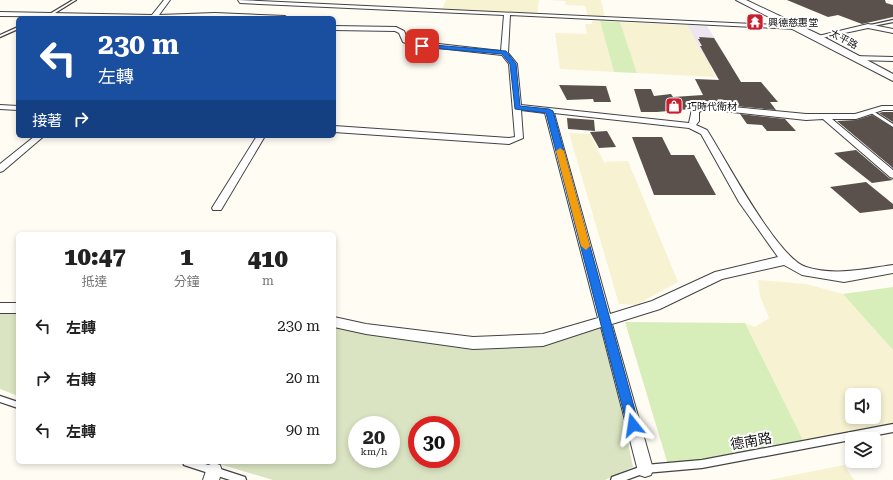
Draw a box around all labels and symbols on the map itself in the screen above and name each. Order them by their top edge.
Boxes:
temple icon: 興德慈惠堂 [745,12,765,32]
place label: 興德慈惠堂 [768,17,818,28]
street label: 太平路 [828,27,860,51]
pin [405,29,439,63]
shop icon: 巧時代衛材 [664,96,684,116]
place label: 巧時代衛材 [687,101,737,112]
position arrow [612,404,654,446]
speed limit sign: 30 [408,416,460,468]
street label: 德南路 [729,429,773,453]

